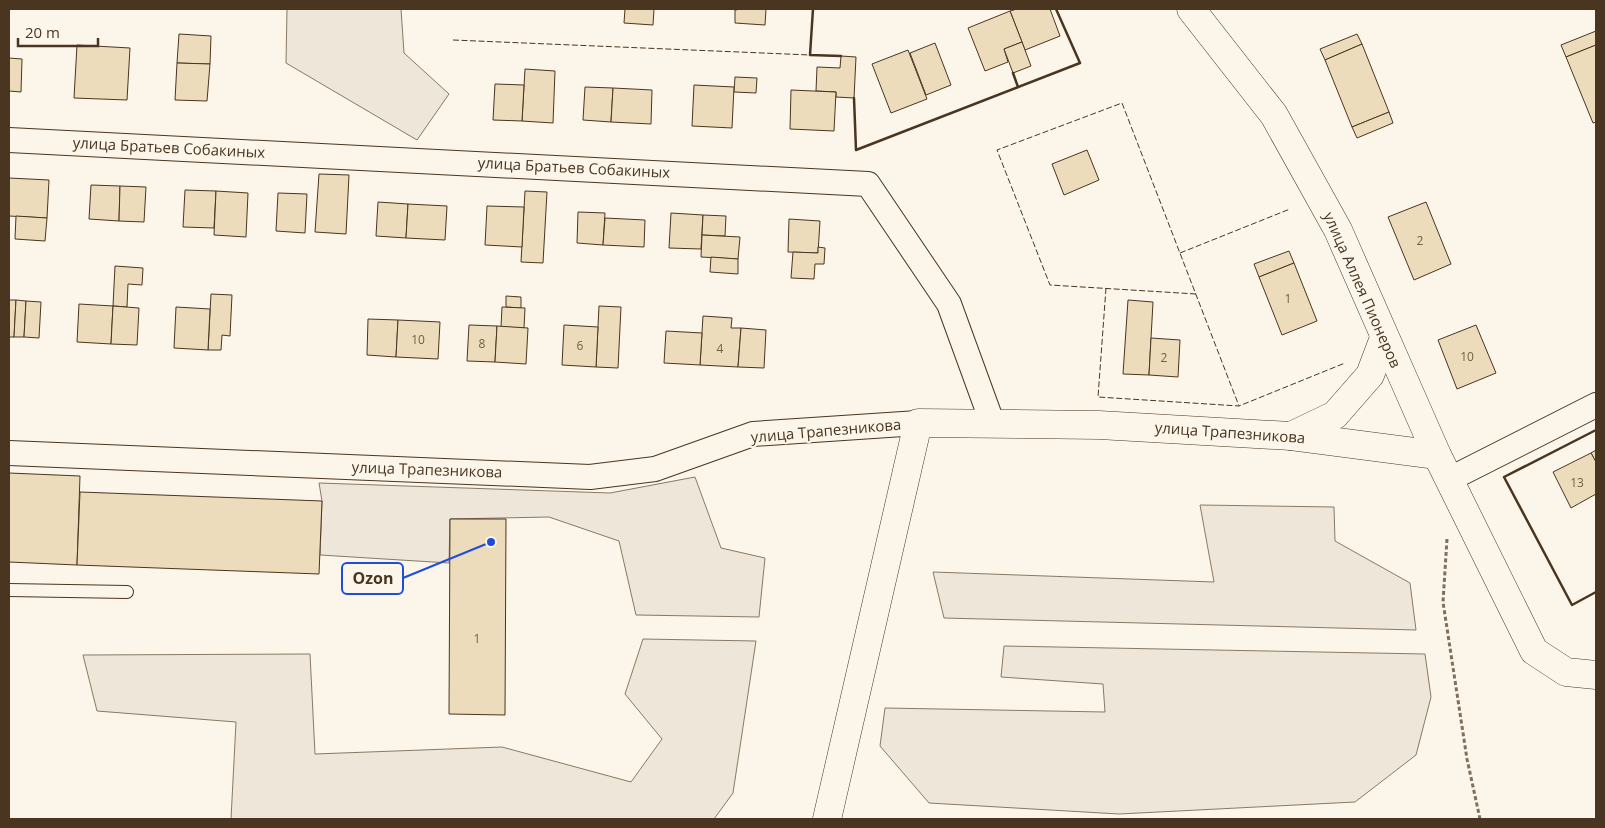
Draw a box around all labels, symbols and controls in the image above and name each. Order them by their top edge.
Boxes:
scale bar [18,15,98,47]
text: 20 m [25,22,60,42]
street label: улица Братьев Собакиных [72,132,266,162]
street label: улица Братьев Собакиных [477,152,671,182]
street label: улица Аллея Пионеров [1319,208,1406,371]
house number: 2 [1417,232,1424,249]
house number: 1 [1285,290,1291,307]
house number: 10 [411,331,425,348]
house number: 8 [479,335,486,352]
house number: 6 [577,337,584,354]
house number: 4 [717,340,724,357]
house number: 10 [1460,348,1474,365]
house number: 2 [1161,349,1168,366]
street label: улица Трапезникова [750,413,902,447]
street label: улица Трапезникова [1154,417,1306,447]
street label: улица Трапезникова [351,456,503,482]
house number: 13 [1570,474,1584,491]
callout: Ozon [342,563,403,594]
text: Ozon [353,567,393,589]
house number: 1 [474,630,480,647]

